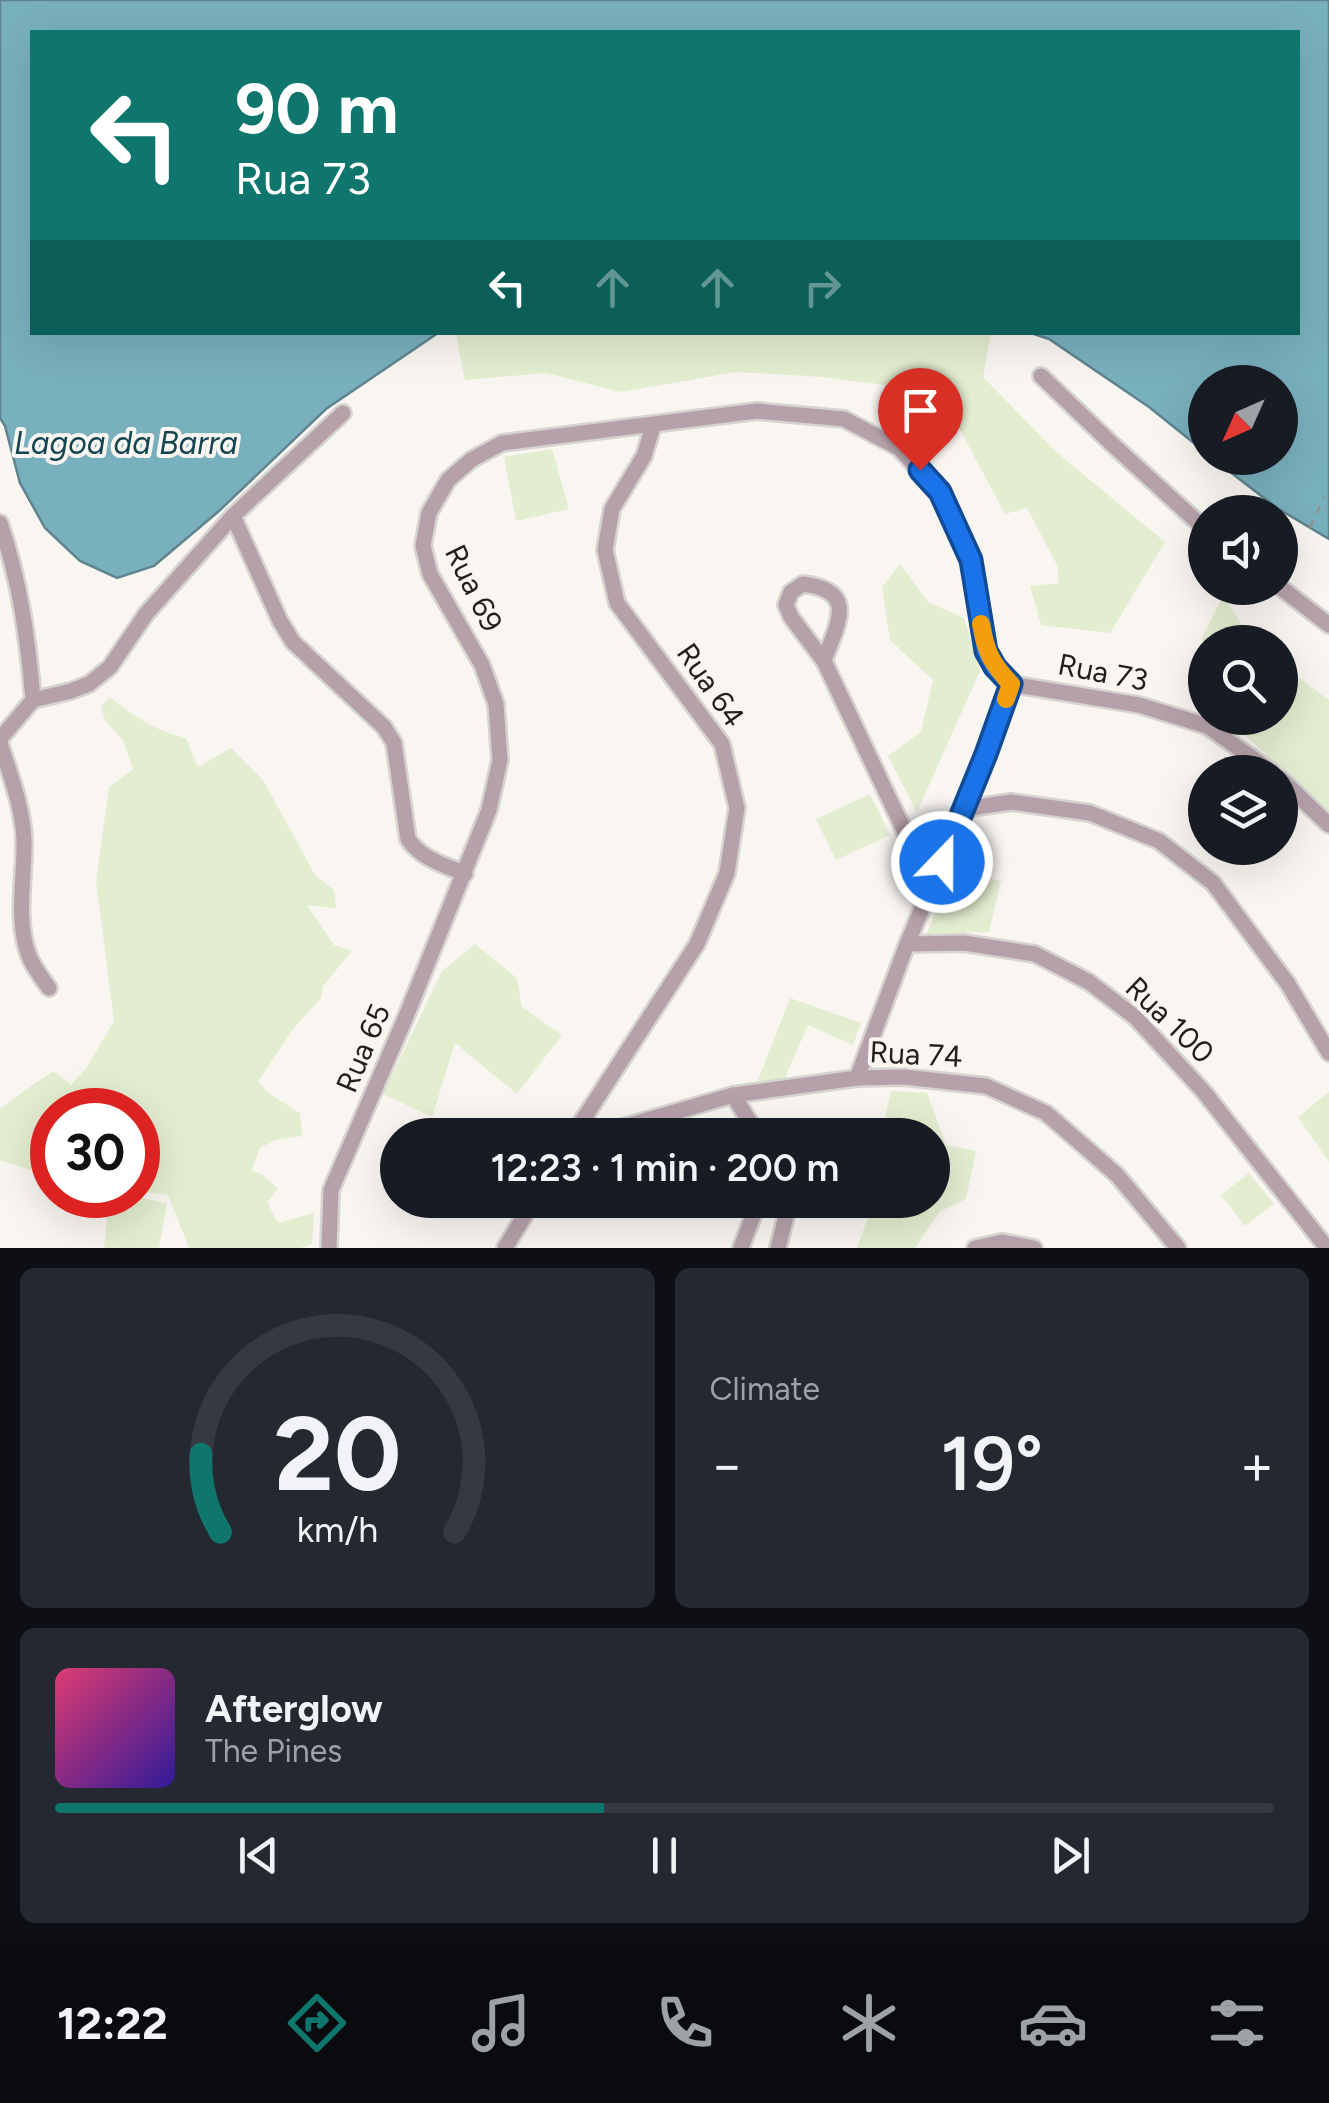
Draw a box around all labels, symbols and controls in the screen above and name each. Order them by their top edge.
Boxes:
text: 90 m [235,66,399,151]
icon: left [70,70,200,200]
text: Rua 73 [235,151,371,205]
icon: left [480,260,535,315]
icon: ahead [585,260,640,315]
icon: ahead [690,260,745,315]
icon: right [795,260,850,315]
north arrow [1188,365,1298,475]
map controls [1188,365,1298,865]
pin [878,368,963,471]
icon: arrive [893,383,948,438]
water label: Lagoa da Barra [14,424,238,462]
button: sound [1188,495,1298,605]
street label: Rua 69 [437,538,511,638]
button: search [1188,625,1298,735]
street label: Rua 64 [669,636,753,734]
street label: Rua 73 [1055,645,1151,699]
button: layers [1188,755,1298,865]
position arrow [890,810,994,914]
street label: Rua 100 [1118,969,1222,1071]
street label: Rua 65 [328,998,398,1098]
street label: Rua 74 [869,1033,963,1075]
speed limit sign: 30 [30,1088,160,1218]
text: 12:23 · 1 min · 200 m [491,1145,839,1191]
text: Climate [710,1370,820,1408]
text: 20 [273,1391,401,1516]
text: 19° [940,1419,1043,1509]
text: − [710,1432,744,1498]
text: + [1240,1432,1274,1498]
text: km/h [296,1508,378,1551]
text: Afterglow [205,1686,383,1732]
text: The Pines [205,1732,342,1770]
icon: previous [231,1828,286,1883]
icon: pause [637,1828,692,1883]
icon: next [1043,1828,1098,1883]
icon: directions [282,1988,352,2058]
icon: music [466,1988,536,2058]
icon: phone [650,1988,720,2058]
icon: climate [834,1988,904,2058]
icon: car [1018,1988,1088,2058]
icon: filters [1202,1988,1272,2058]
text: 12:22 [57,1996,168,2050]

